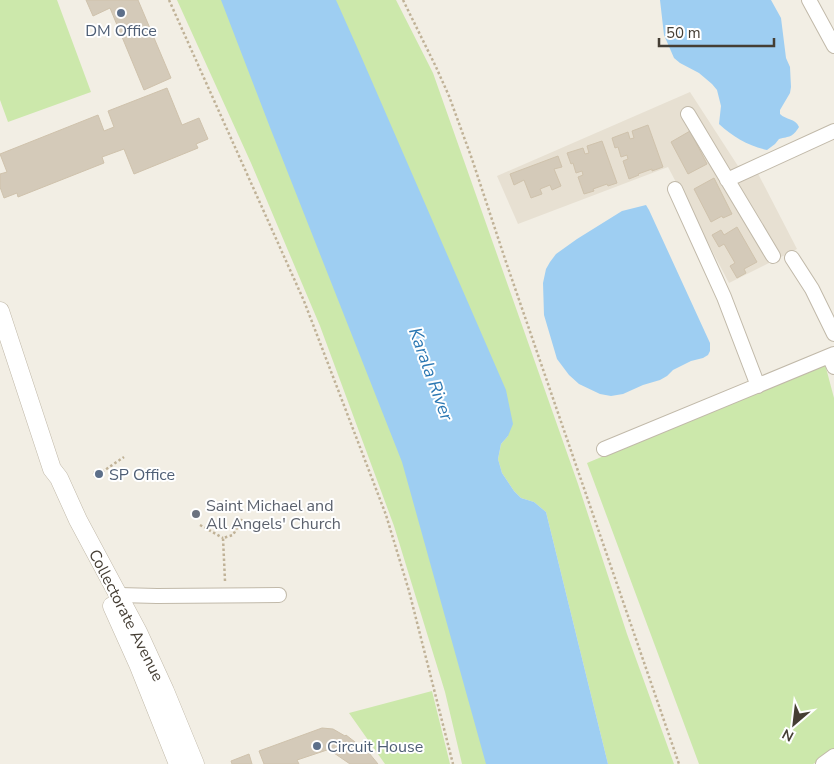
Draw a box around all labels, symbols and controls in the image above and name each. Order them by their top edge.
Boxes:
marker: DM Office [115,7,127,19]
scale bar [659,15,774,47]
place label: DM Office [85,20,157,42]
text: 50 m [666,23,701,43]
water label: Karala River [403,324,459,424]
place label: SP Office [109,464,175,486]
marker: SP Office [93,468,105,480]
place label: Saint Michael and All Angels' Church [206,495,341,535]
marker: Saint Michael and All Angels' Church [190,508,202,520]
street label: Collectorate Avenue [83,546,169,685]
north arrow [769,699,819,749]
text: N [779,724,797,746]
place label: Circuit House [327,736,423,758]
marker: Circuit House [311,740,323,752]

